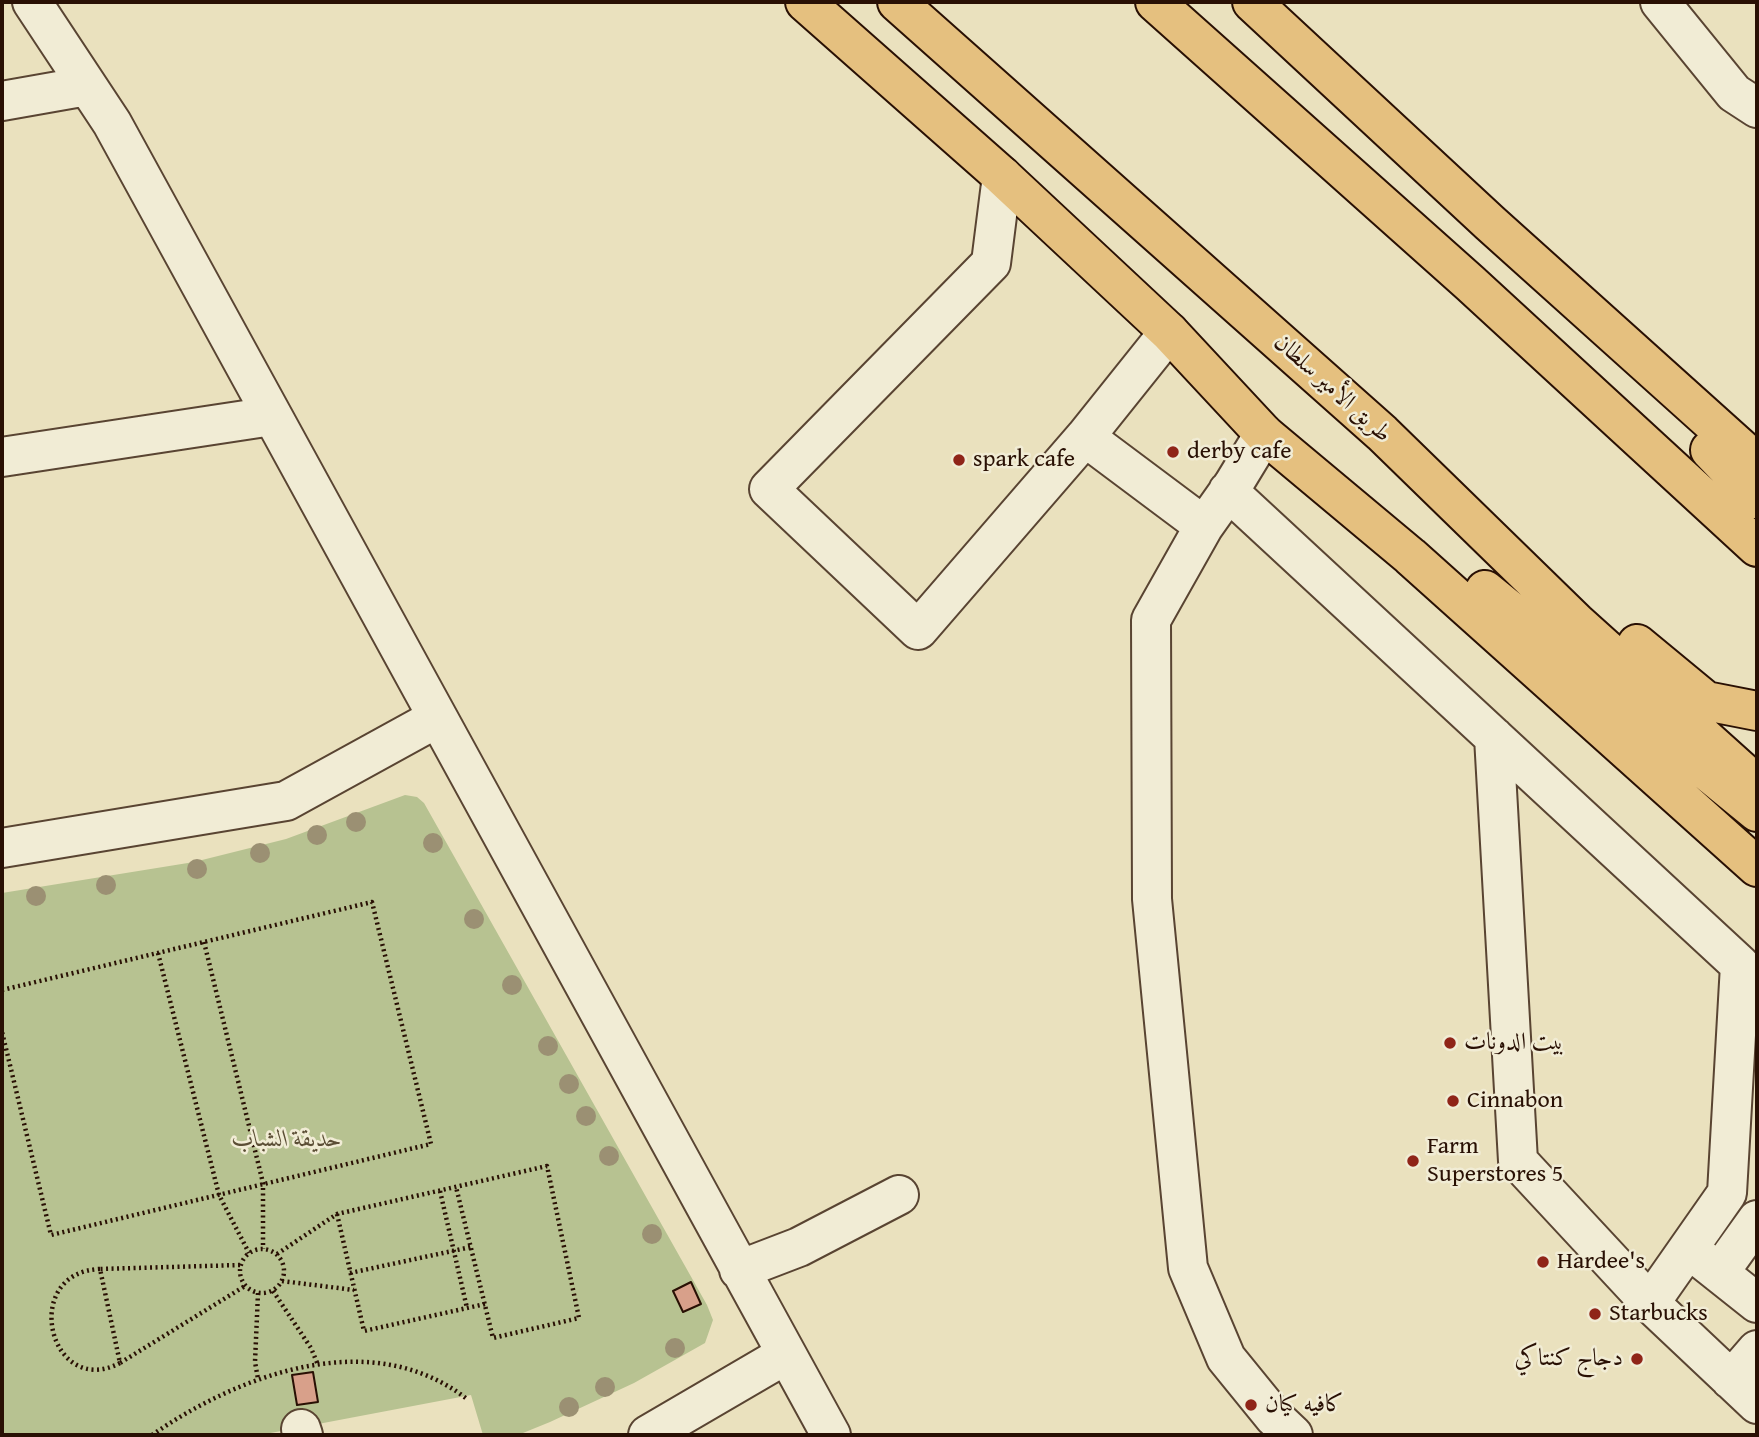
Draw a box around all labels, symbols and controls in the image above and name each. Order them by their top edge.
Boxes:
street label: طريق الأمير سلطان [1267,329,1397,449]
place label: derby cafe [1187,438,1292,466]
marker: derby cafe [1165,444,1181,460]
place label: spark cafe [973,446,1075,474]
marker: spark cafe [951,452,967,468]
place label: بيت الدونات [1464,1029,1564,1057]
marker: بيت الدونات [1442,1035,1458,1051]
place label: Cinnabon [1467,1087,1563,1115]
marker: Cinnabon [1445,1093,1461,1109]
park label: حديقة الشباب [232,1126,342,1154]
place label: Farm Superstores 5 [1427,1133,1563,1189]
marker: Farm Superstores 5 [1405,1153,1421,1169]
place label: Hardee's [1557,1248,1645,1276]
marker: Hardee's [1535,1254,1551,1270]
place label: Starbucks [1609,1300,1708,1328]
marker: Starbucks [1587,1306,1603,1322]
place label: دجاج كنتاكي [1514,1345,1623,1373]
marker: دجاج كنتاكي [1629,1351,1645,1367]
place label: كافيه كيان [1265,1391,1344,1419]
marker: كافيه كيان [1243,1397,1259,1413]

